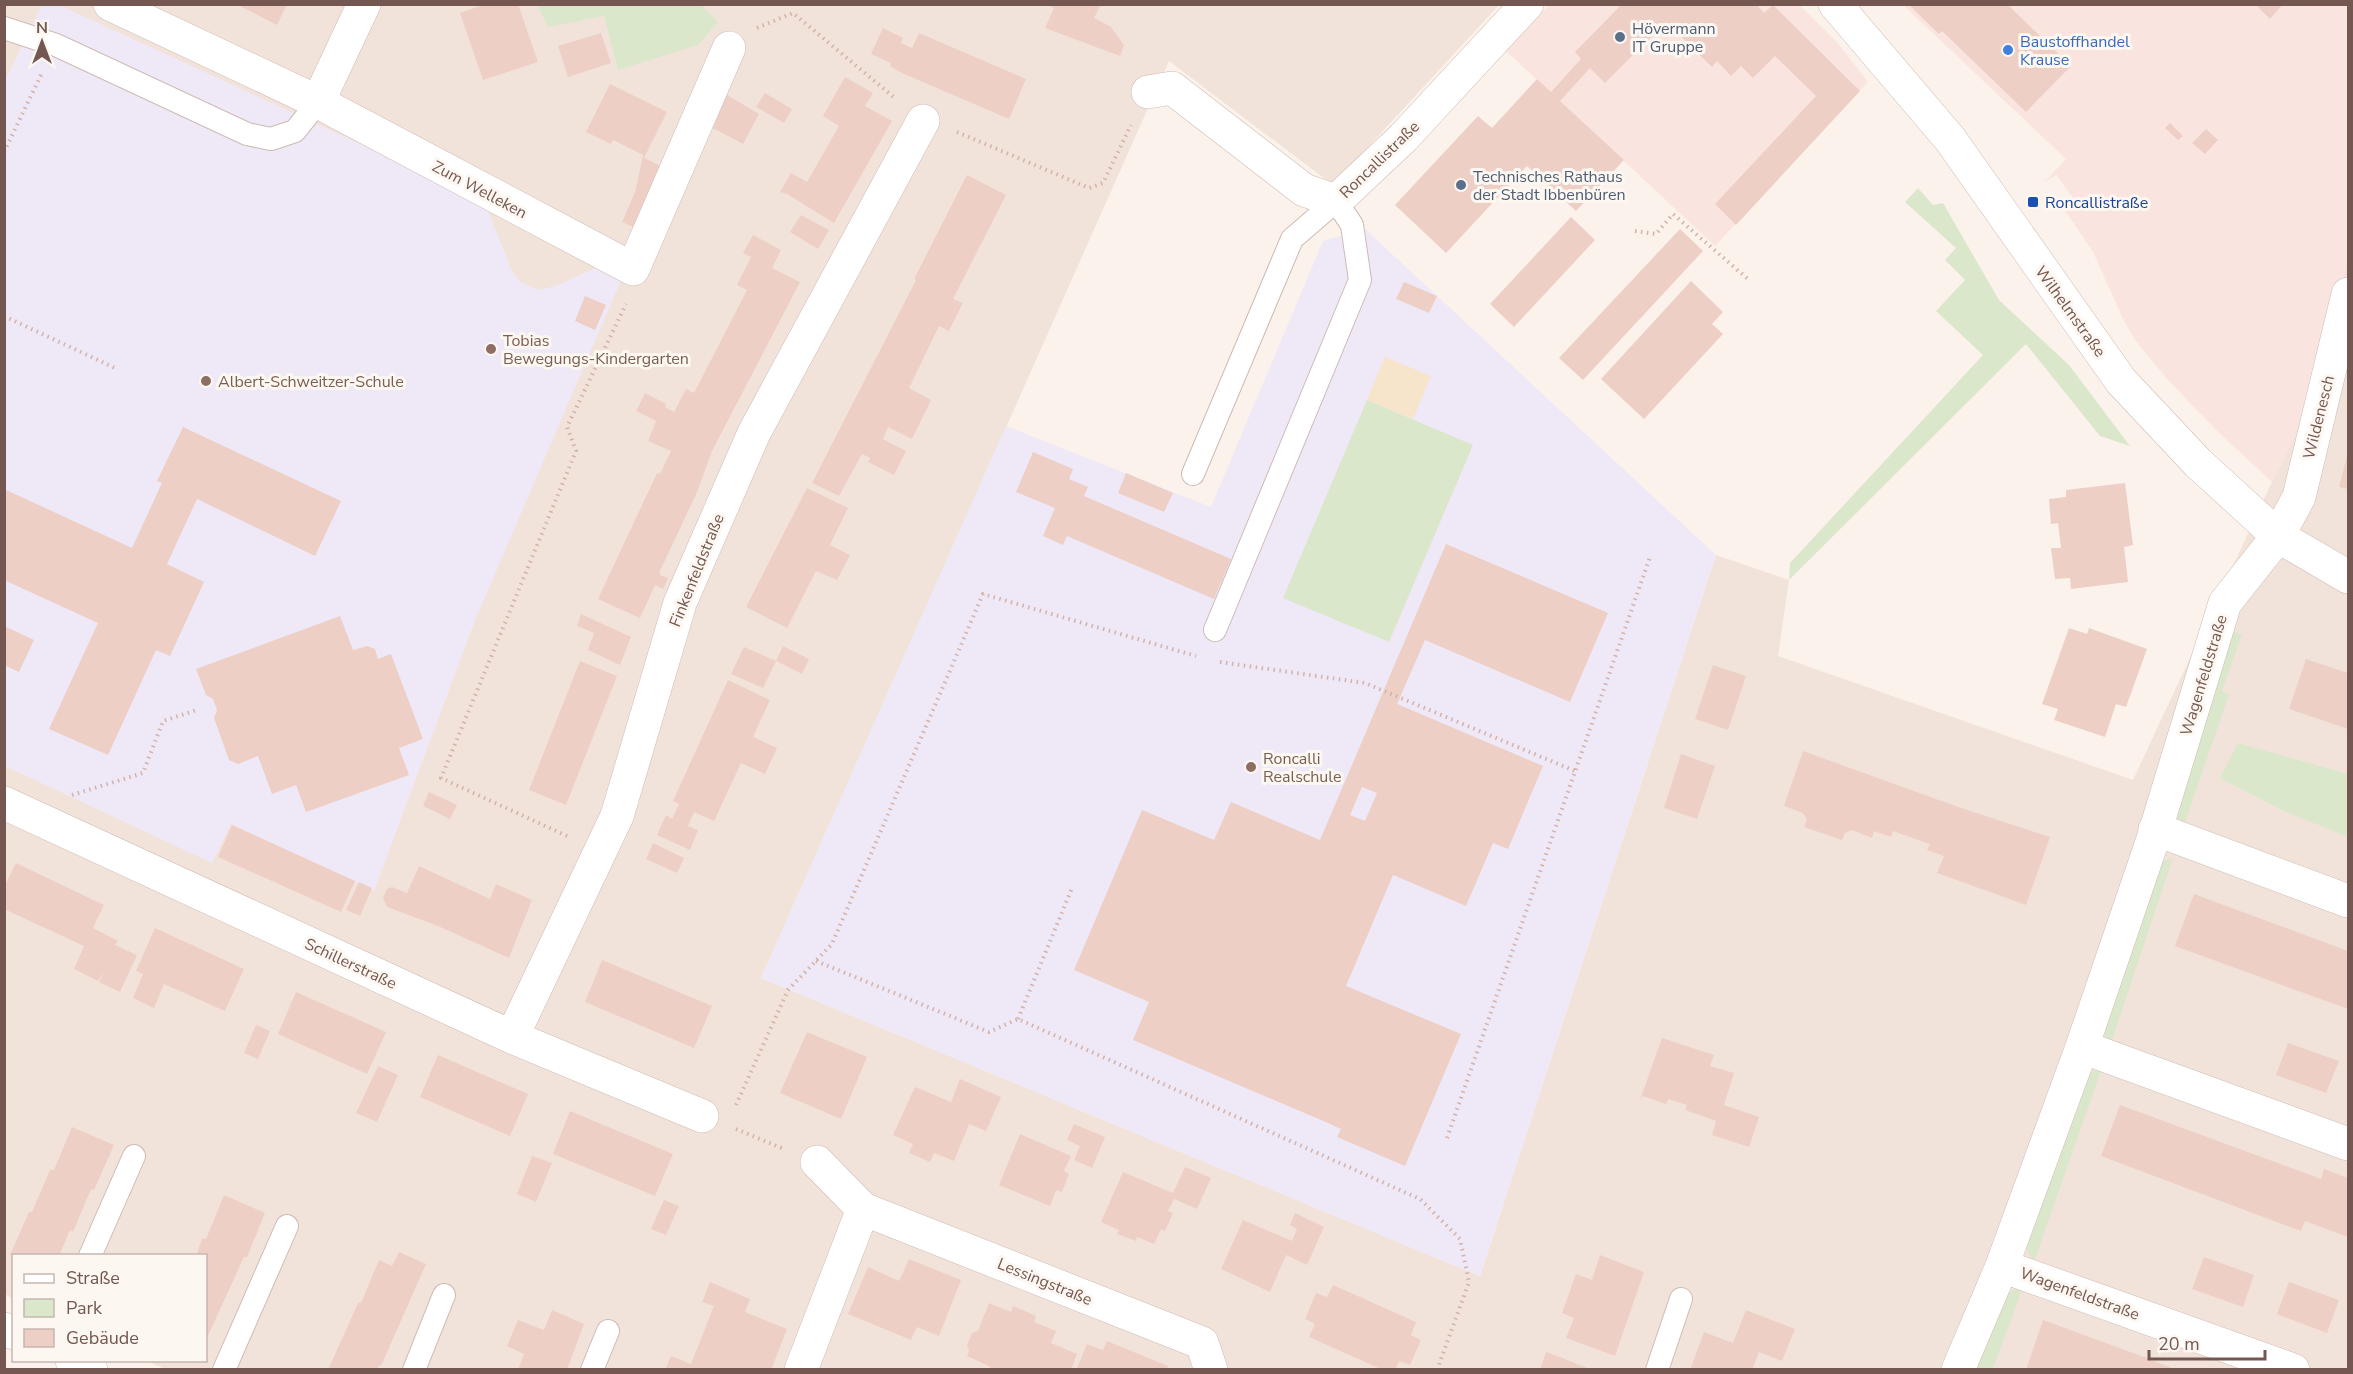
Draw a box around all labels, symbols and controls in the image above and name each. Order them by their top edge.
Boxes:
north arrow [12,12,72,72]
text: N [36,17,48,39]
place label: Hövermann IT Gruppe [1632,18,1716,58]
marker: Hövermann IT Gruppe [1613,30,1627,44]
place label: Baustoffhandel Krause [2020,31,2130,71]
marker: Baustoffhandel Krause [2001,43,2015,57]
street label: Roncallistraße [1335,116,1424,203]
street label: Zum Welleken [428,156,531,224]
place label: Technisches Rathaus der Stadt Ibbenbüren [1473,166,1626,206]
marker: Technisches Rathaus der Stadt Ibbenbüren [1454,178,1468,192]
place label: Roncallistraße [2045,192,2148,214]
marker: Roncallistraße [2026,195,2040,209]
street label: Wilhelmstraße [2030,262,2111,362]
place label: Tobias Bewegungs-Kindergarten [503,330,689,370]
marker: Tobias Bewegungs-Kindergarten [484,342,498,356]
place label: Albert-Schweitzer-Schule [218,371,404,393]
street label: Wildenesch [2298,373,2340,461]
marker: Albert-Schweitzer-Schule [199,374,213,388]
street label: Finkenfeldstraße [664,510,730,630]
street label: Wagenfeldstraße [2175,612,2233,738]
place label: Roncalli Realschule [1263,748,1342,788]
marker: Roncalli Realschule [1244,760,1258,774]
street label: Schillerstraße [301,933,400,995]
street label: Lessingstraße [994,1253,1095,1311]
legend [12,1254,207,1362]
street label: Wagenfeldstraße [2017,1262,2142,1326]
text: Straße [66,1266,120,1290]
text: Park [66,1296,103,1320]
scale bar [2149,1323,2264,1361]
text: Gebäude [66,1326,139,1350]
text: 20 m [2158,1332,2200,1356]

